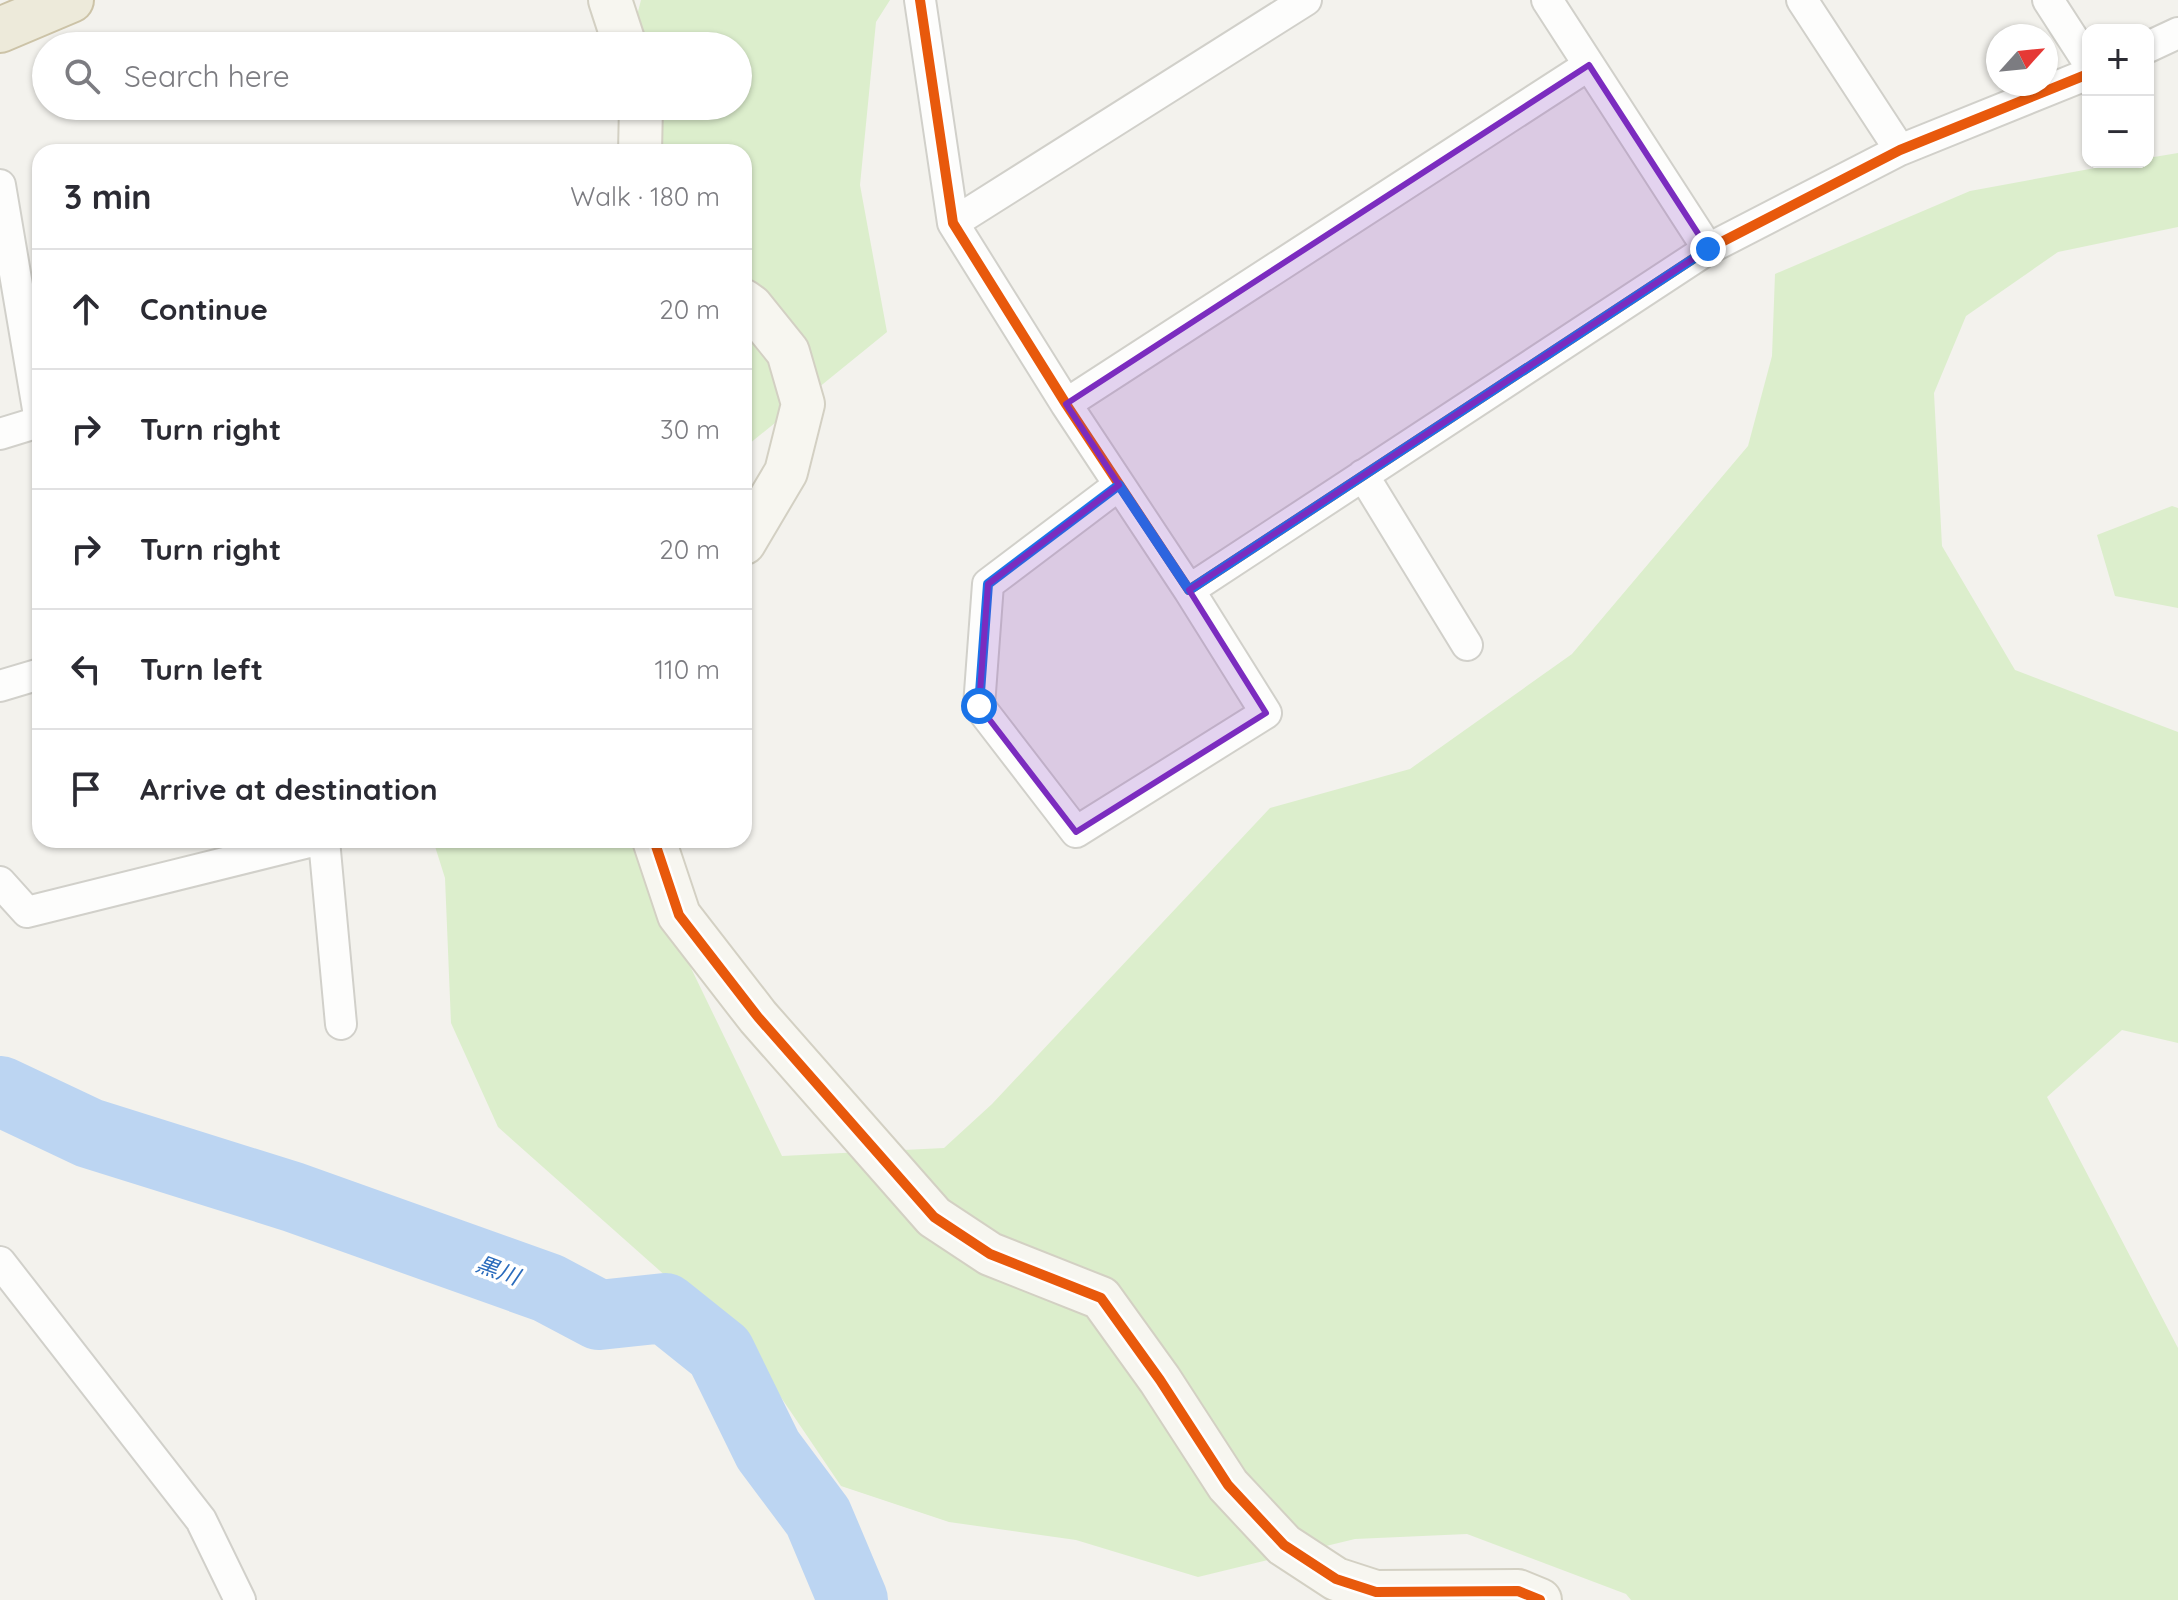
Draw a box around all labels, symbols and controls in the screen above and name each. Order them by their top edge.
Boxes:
north arrow [1986,24,2058,96]
map controls [2082,24,2154,168]
button: + [2082,24,2154,96]
search box [32,32,752,120]
icon: search [60,54,104,98]
text: Search here [124,57,290,95]
button: − [2082,96,2154,168]
text: 3 min [64,175,151,218]
text: Walk · 180 m [570,180,720,213]
route end [1690,231,1726,267]
icon: ahead [64,287,108,331]
text: Continue [140,290,268,328]
text: 20 m [659,293,720,326]
icon: right [64,407,108,451]
text: Turn right [140,410,281,448]
text: 30 m [660,413,720,446]
icon: right [64,527,108,571]
text: Turn right [140,530,281,568]
text: 20 m [659,533,720,566]
icon: left [64,647,108,691]
text: Turn left [140,650,263,688]
text: 110 m [654,653,720,686]
route start [961,688,997,724]
icon: arrive [64,767,108,811]
text: Arrive at destination [140,770,438,808]
water label: 黒川 [473,1249,525,1291]

